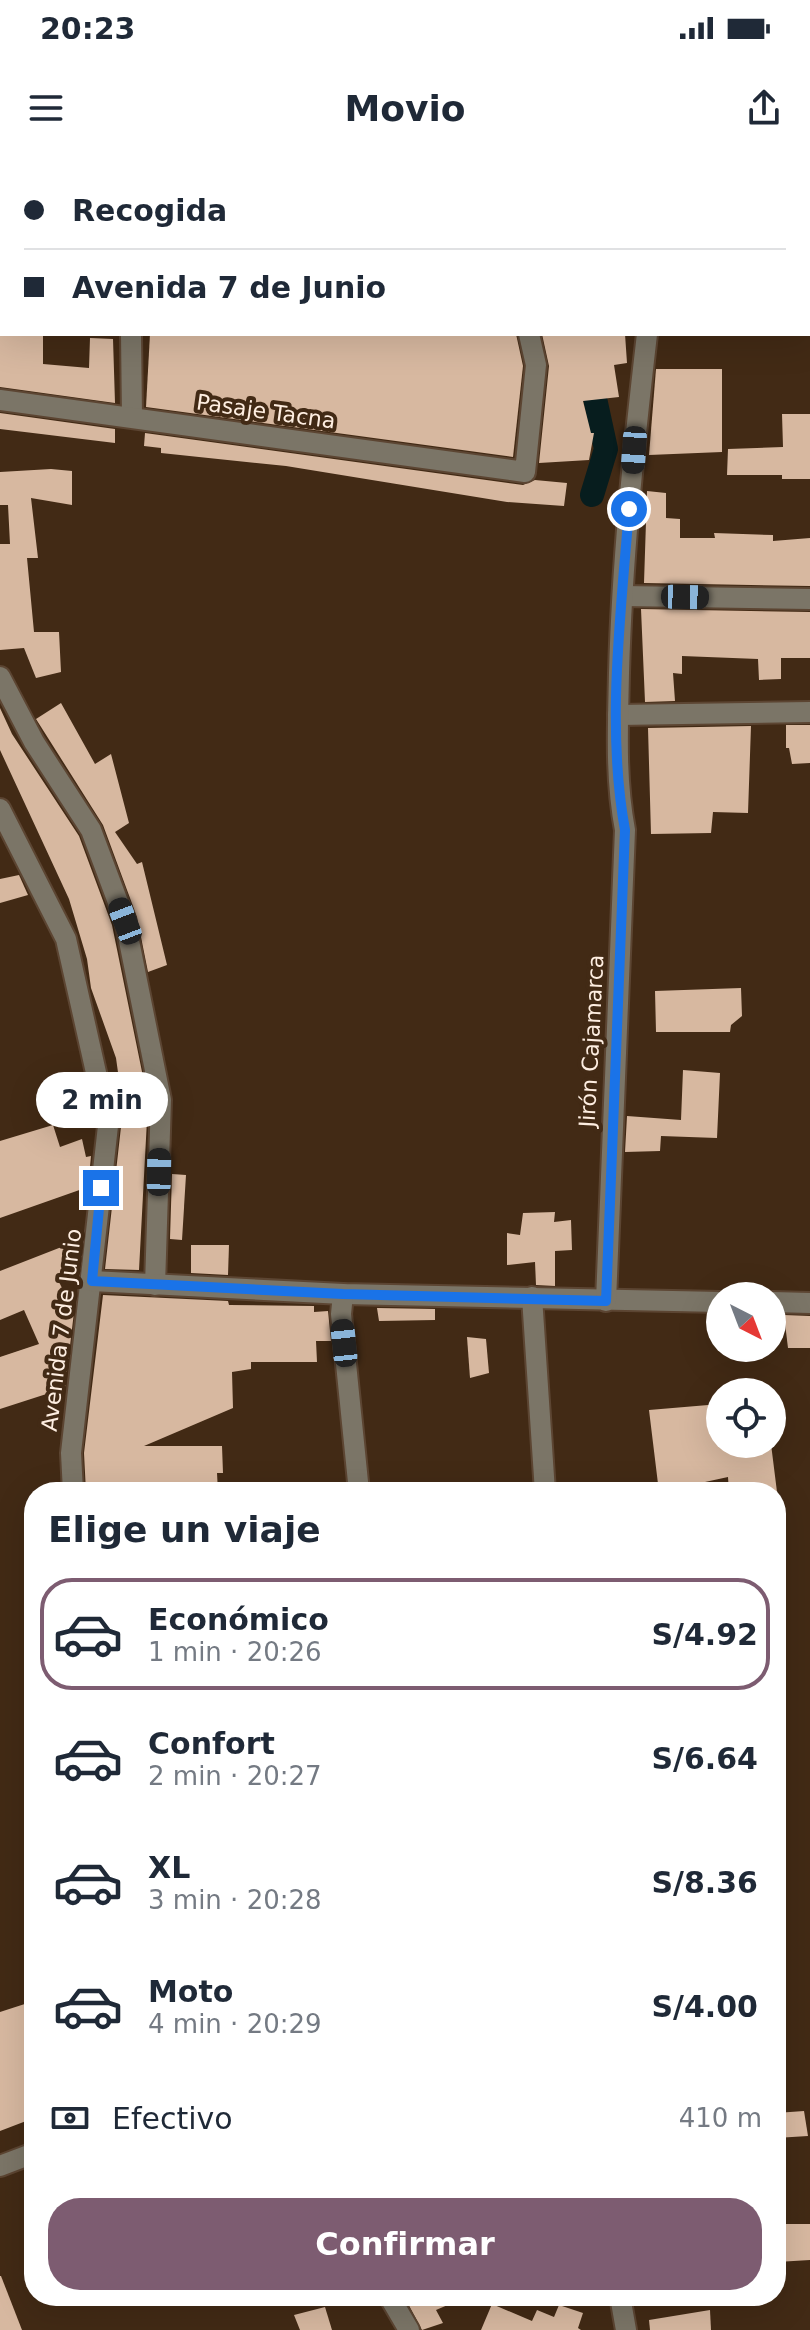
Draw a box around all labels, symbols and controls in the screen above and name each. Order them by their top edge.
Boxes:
text: 20:23 [40,11,136,46]
icon: menu [24,86,68,130]
icon: share [742,86,786,130]
text: Movio [344,88,466,129]
text: Recogida [72,193,227,228]
text: Avenida 7 de Junio [72,270,386,305]
street label: Pasaje Tacna [195,389,337,434]
car [620,425,648,475]
route start [611,491,647,527]
car [661,585,709,609]
car [105,894,145,948]
street label: Jirón Cajamarca [574,954,609,1130]
callout: 2 min [35,1072,167,1128]
text: 2 min [61,1085,143,1115]
car [147,1148,171,1196]
route end [83,1170,119,1206]
street label: Avenida 7 de Junio [37,1227,86,1433]
north arrow [706,1282,786,1362]
map controls [706,1282,786,1458]
car [330,1318,358,1368]
button: locate [706,1378,786,1458]
text: Elige un viaje [48,1509,321,1550]
icon: car [52,1598,124,1670]
text: Económico [148,1602,329,1637]
text: S/4.92 [651,1617,758,1652]
text: 1 min · 20:26 [148,1637,322,1667]
icon: car [52,1722,124,1794]
text: Confort [148,1726,275,1761]
text: S/6.64 [651,1741,758,1776]
text: 2 min · 20:27 [148,1761,322,1791]
icon: car [52,1846,124,1918]
text: XL [148,1850,190,1885]
text: S/8.36 [651,1865,758,1900]
text: 3 min · 20:28 [148,1885,322,1915]
icon: car [52,1970,124,2042]
text: Moto [148,1974,233,2009]
text: S/4.00 [651,1989,758,2024]
text: 4 min · 20:29 [148,2009,322,2039]
icon: cash [48,2096,92,2140]
text: Efectivo [112,2101,233,2136]
text: 410 m [679,2103,762,2133]
button: Confirmar [48,2198,762,2290]

